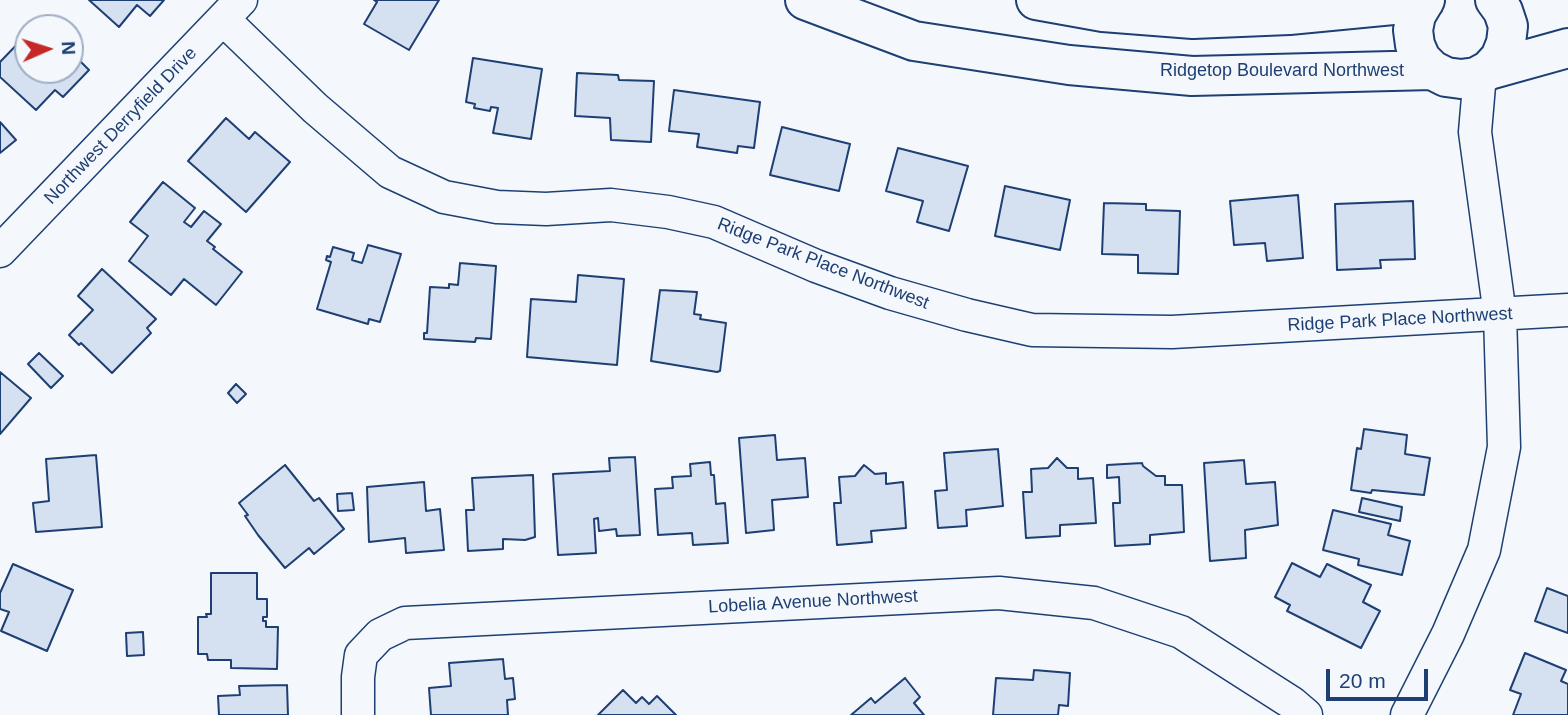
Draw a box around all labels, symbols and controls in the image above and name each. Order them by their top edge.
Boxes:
north arrow [14,14,84,84]
street label: Northwest Derryfield Drive [40,43,202,209]
street label: Ridgetop Boulevard Northwest [1160,60,1404,82]
street label: Ridge Park Place Northwest [714,214,932,314]
street label: Ridge Park Place Northwest [1287,303,1513,337]
street label: Lobelia Avenue Northwest [708,586,918,618]
scale bar [1330,656,1432,700]
text: 20 m [1339,669,1386,692]

